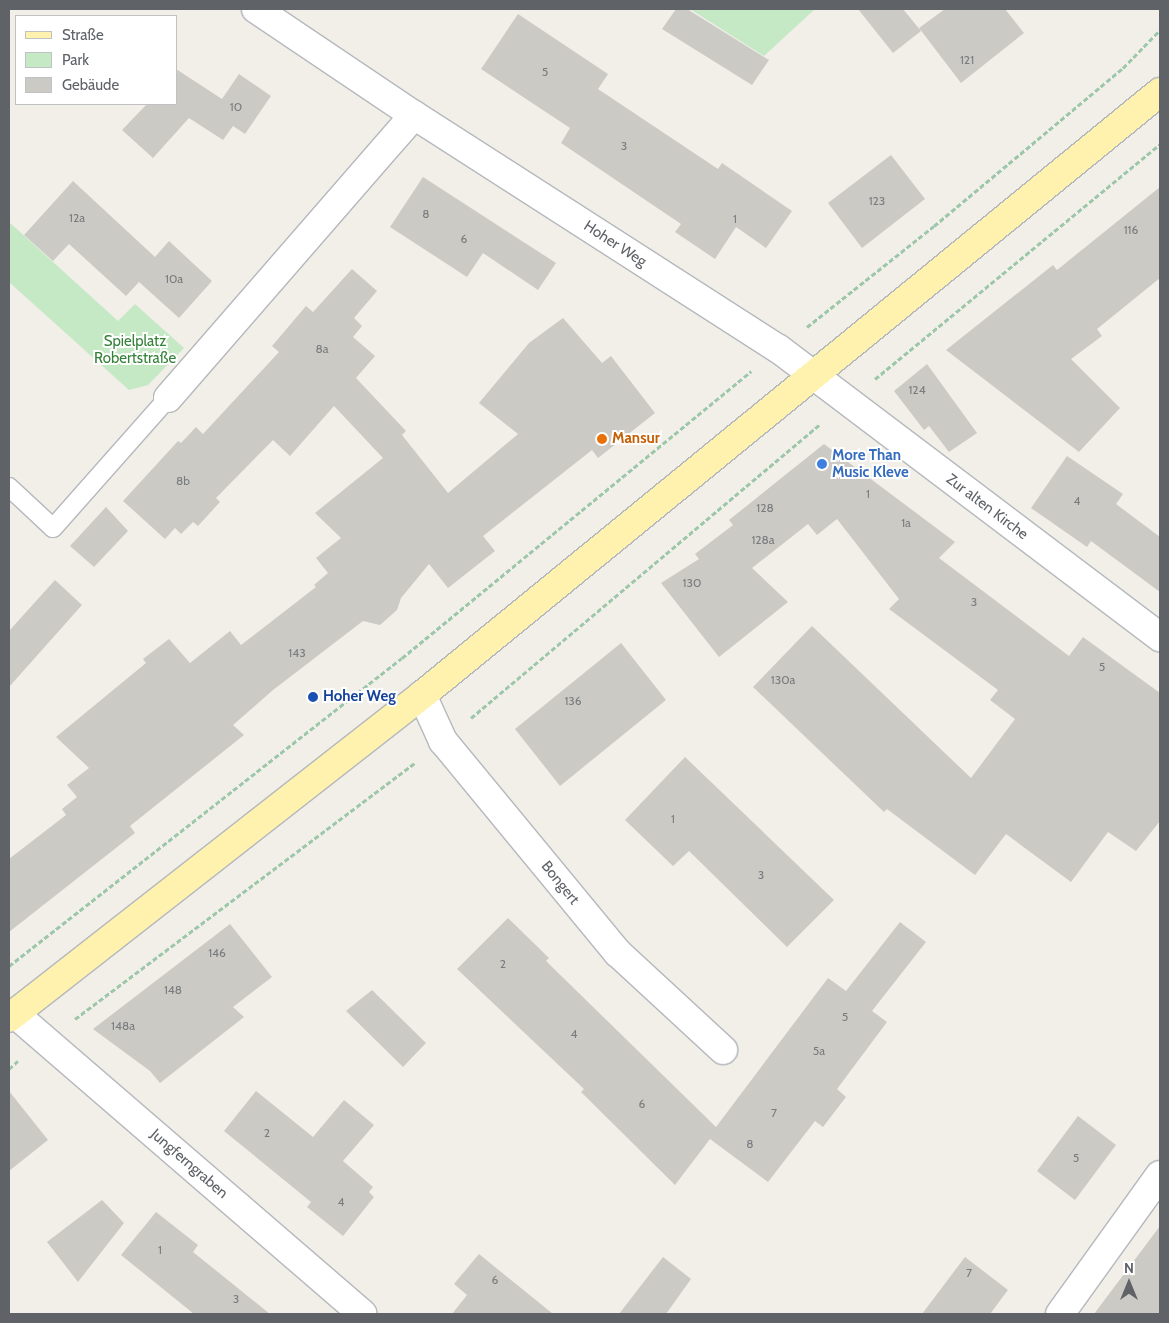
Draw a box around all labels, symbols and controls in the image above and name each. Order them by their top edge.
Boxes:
legend [15,15,178,105]
text: Straße [62,26,104,44]
text: Park [62,51,89,69]
house number: 121 [960,53,974,67]
house number: 5 [542,65,548,79]
text: Gebäude [62,76,119,94]
house number: 10 [230,100,242,114]
house number: 3 [621,139,627,153]
house number: 123 [869,194,885,208]
house number: 8 [422,207,430,221]
house number: 12a [69,211,85,225]
house number: 1 [733,212,737,226]
street label: Hoher Weg [580,217,650,271]
house number: 116 [1124,223,1138,237]
house number: 6 [461,232,467,246]
house number: 10a [165,272,183,286]
park label: Spielplatz Robertstraße [94,332,176,367]
house number: 8a [315,342,329,356]
house number: 124 [908,383,926,397]
place label: Mansur [612,430,660,448]
marker: Mansur [596,433,608,445]
place label: More Than Music Kleve [832,446,909,481]
marker: More Than Music Kleve [816,458,828,470]
street label: Zur alten Kirche [942,470,1032,544]
house number: 8b [176,474,190,488]
house number: 1 [866,487,870,501]
house number: 4 [1074,494,1080,508]
house number: 128 [756,501,774,515]
house number: 1a [901,516,911,530]
house number: 128a [751,533,775,547]
house number: 130 [683,576,701,590]
house number: 3 [971,595,977,609]
house number: 143 [288,646,306,660]
house number: 5 [1099,660,1105,674]
house number: 130a [771,673,795,687]
place label: Hoher Weg [323,688,396,706]
marker: Hoher Weg [307,691,319,703]
house number: 136 [564,694,582,708]
house number: 1 [671,812,675,826]
street label: Bongert [537,858,583,908]
house number: 3 [758,868,764,882]
house number: 146 [208,946,226,960]
house number: 2 [500,957,506,971]
house number: 148 [164,983,182,997]
house number: 5 [842,1010,848,1024]
house number: 148a [111,1019,135,1033]
house number: 4 [571,1027,577,1041]
house number: 5a [813,1044,825,1058]
house number: 6 [639,1097,645,1111]
house number: 7 [771,1106,777,1120]
street label: Jungferngraben [147,1125,231,1203]
house number: 2 [264,1126,270,1140]
house number: 8 [746,1137,754,1151]
house number: 5 [1073,1151,1079,1165]
house number: 4 [338,1195,344,1209]
house number: 1 [158,1243,162,1257]
north arrow [1104,1258,1154,1308]
text: N [1124,1259,1134,1277]
house number: 7 [966,1266,972,1280]
house number: 6 [492,1273,498,1287]
house number: 3 [233,1292,239,1306]

